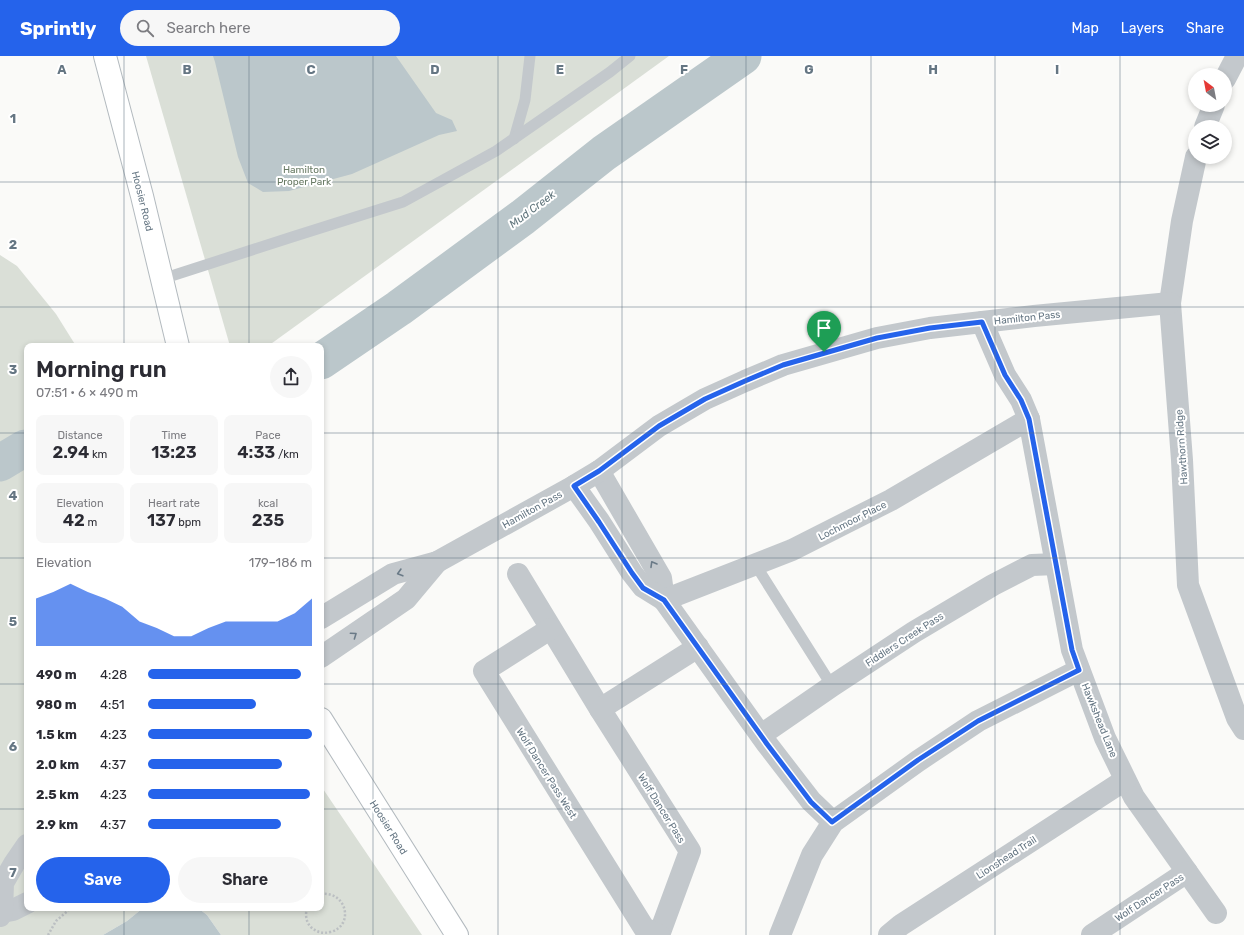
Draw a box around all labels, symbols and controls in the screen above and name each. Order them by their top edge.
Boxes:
search box [120,10,400,46]
text: Sprintly [20,17,96,40]
icon: search [134,17,156,39]
text: Search here [166,19,251,37]
text: Map [1072,20,1099,37]
text: Layers [1121,20,1164,37]
text: Share [1186,20,1224,37]
text: A [57,62,67,77]
text: B [182,62,192,77]
text: C [306,62,316,77]
text: D [430,62,440,77]
text: E [556,62,564,77]
text: F [680,62,688,77]
text: G [804,62,814,77]
text: H [928,62,938,77]
text: I [1055,62,1059,77]
north arrow [1188,68,1232,112]
map controls [1188,68,1232,164]
text: 1 [10,111,16,126]
button: layers [1188,120,1232,164]
park label: Hamilton Proper Park [277,164,332,188]
street label: Hoosier Road [129,170,155,233]
water label: Mud Creek [507,188,558,231]
text: 2 [9,237,17,252]
street label: Hamilton Pass [993,309,1061,327]
pin [807,311,841,352]
icon: arrive [813,317,835,339]
text: Morning run [36,356,167,383]
button: share [270,356,312,398]
text: 3 [9,362,18,377]
text: 07:51 · 6 × 490 m [36,385,138,400]
street label: Hawthorn Ridge [1173,409,1191,485]
text: Distance [57,429,103,442]
text: Time [162,429,186,442]
text: Pace [255,429,281,442]
text: 2.94 [53,442,89,462]
text: 13:23 [151,442,197,462]
text: 4:33 [237,442,275,462]
text: km [89,448,107,461]
text: /km [275,448,299,461]
text: 4 [9,488,18,503]
street label: Hamilton Pass [500,488,565,531]
text: Elevation [56,497,104,510]
text: Heart rate [148,497,200,510]
text: kcal [258,497,278,510]
street label: Lochmoor Place [816,498,889,543]
text: 42 [63,510,85,530]
text: 137 [147,510,176,530]
text: 235 [252,510,284,530]
text: m [85,516,97,529]
text: bpm [176,516,201,529]
text: Elevation [36,555,92,570]
text: 179–186 m [249,555,312,570]
one-way arrow [650,561,658,568]
one-way arrow [396,568,403,577]
street label: Fiddlers Creek Pass [863,610,946,670]
text: 5 [9,614,17,629]
one-way arrow [349,633,356,640]
text: 490 m [36,667,77,682]
text: 4:28 [100,667,127,682]
street label: Hawkshead Lane [1079,681,1120,760]
text: 980 m [36,697,77,712]
text: 4:51 [100,697,125,712]
street label: Wolf Dancer Pass West [513,726,579,821]
text: 1.5 km [36,727,77,742]
text: 4:23 [100,727,127,742]
text: 6 [9,739,18,754]
text: 2.0 km [36,757,79,772]
text: 4:37 [100,757,126,772]
street label: Wolf Dancer Pass [635,772,687,846]
text: 2.5 km [36,787,79,802]
text: 4:23 [100,787,127,802]
street label: Hoosier Road [367,798,410,857]
text: 2.9 km [36,817,78,832]
text: 4:37 [100,817,126,832]
street label: Lionshead Trail [974,834,1039,882]
button: Save [36,857,170,903]
button: Share [178,857,312,903]
text: 7 [9,865,17,880]
street label: Wolf Dancer Pass [1113,871,1186,925]

